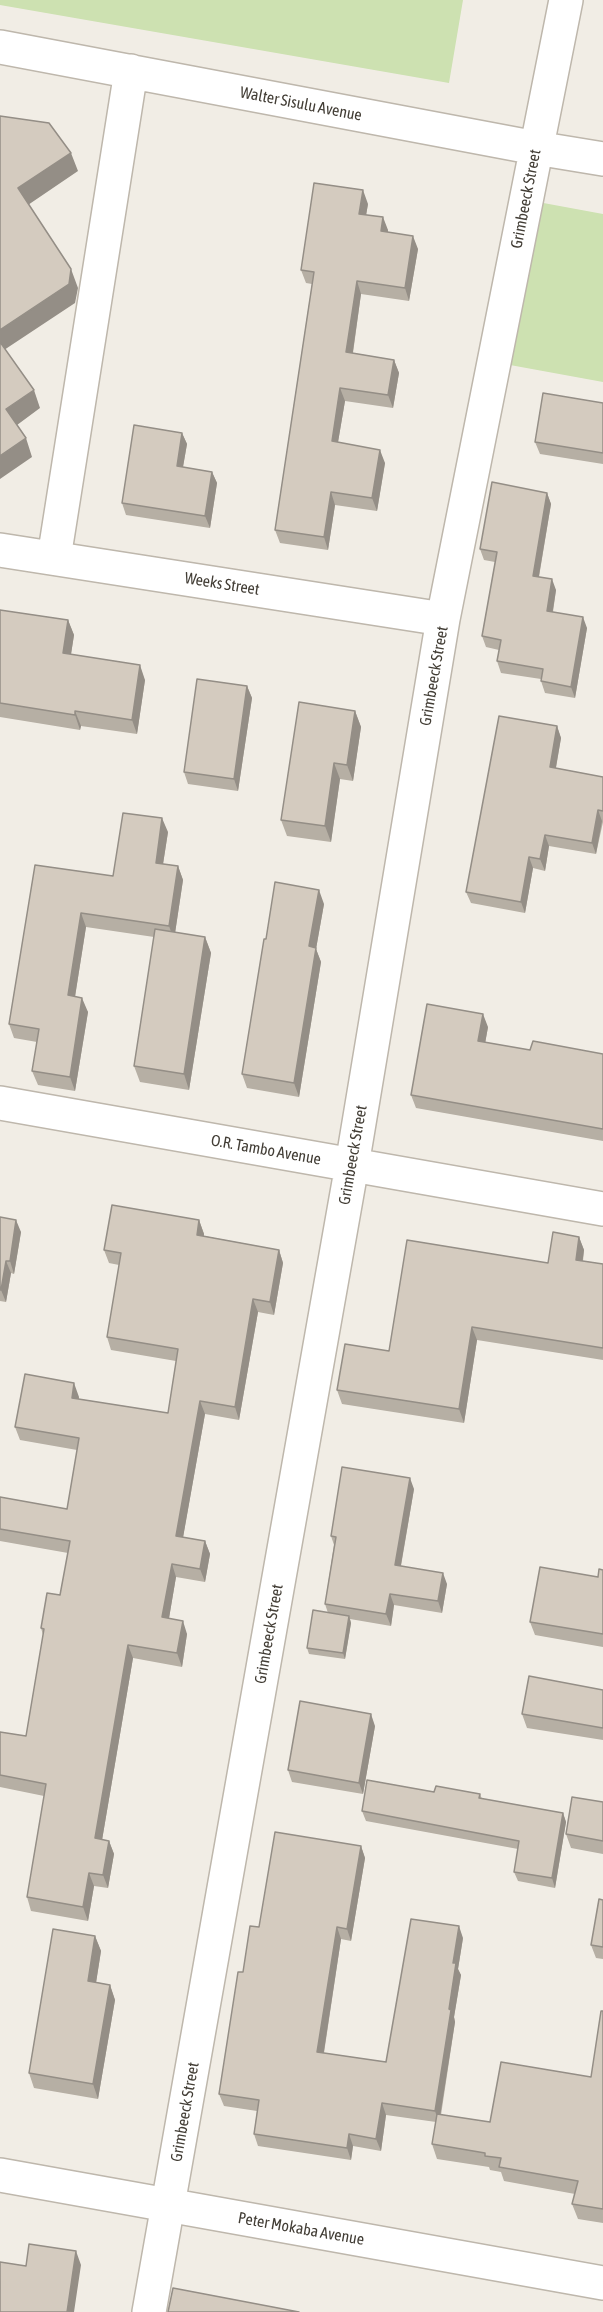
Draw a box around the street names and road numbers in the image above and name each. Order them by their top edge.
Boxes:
street label: Walter Sisulu Avenue [238,83,364,125]
street label: Grimbeeck Street [507,148,545,250]
street label: Weeks Street [183,569,261,599]
street label: Grimbeeck Street [416,625,452,727]
street label: Grimbeeck Street [335,1104,371,1206]
street label: O.R. Tambo Avenue [209,1131,323,1169]
street label: Grimbeeck Street [251,1583,287,1685]
street label: Grimbeeck Street [167,2061,203,2163]
street label: Peter Mokaba Avenue [236,2208,366,2250]

